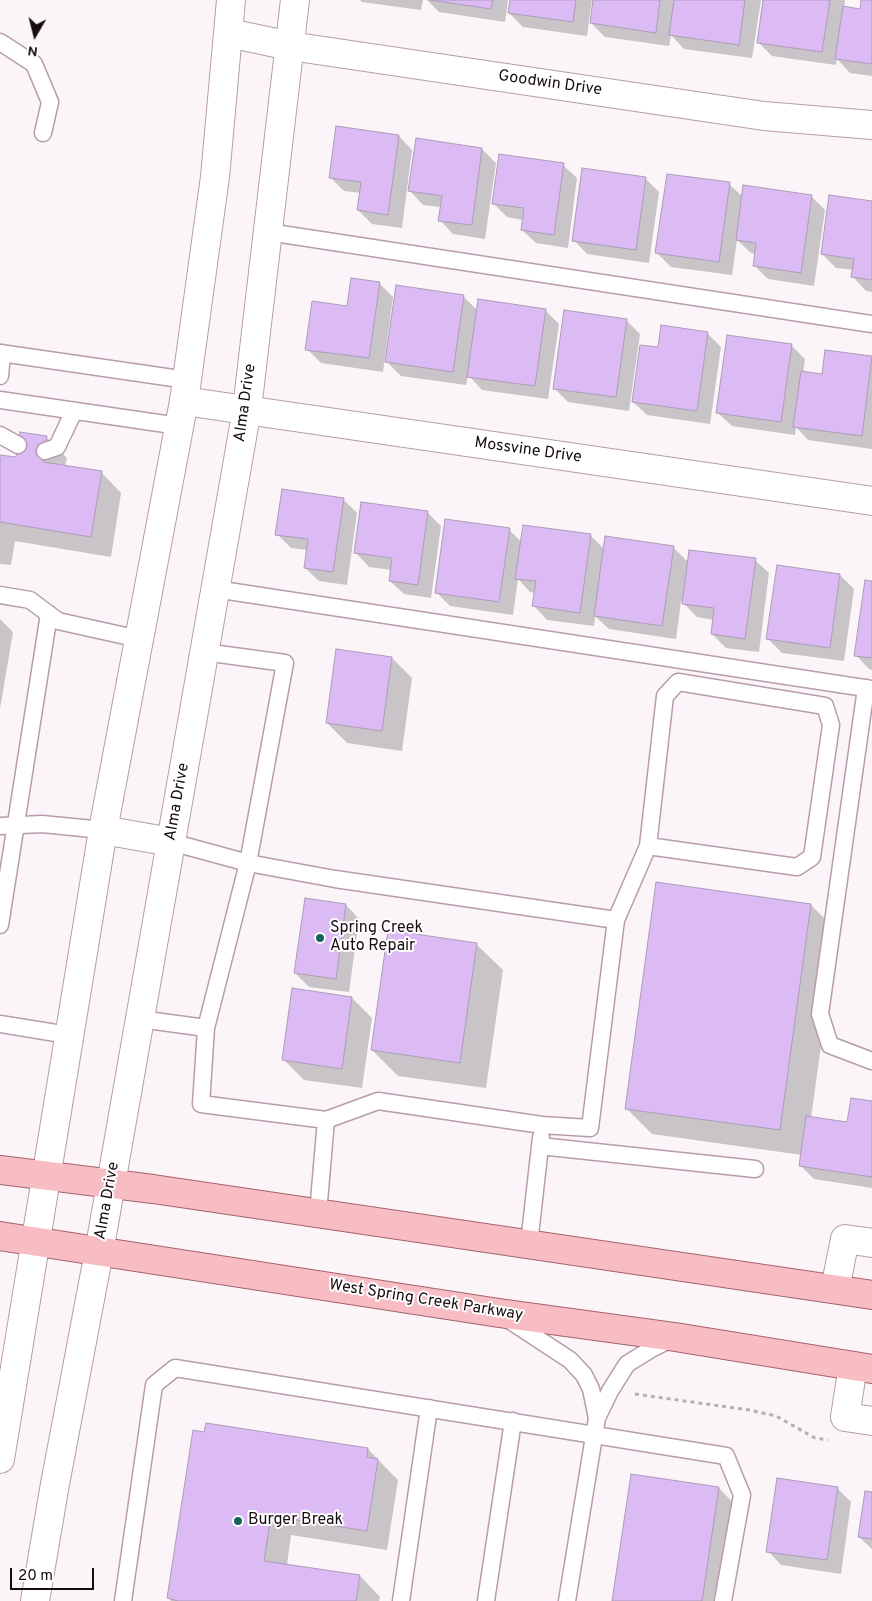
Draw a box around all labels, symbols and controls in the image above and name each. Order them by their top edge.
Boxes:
north arrow [10,10,60,60]
text: N [27,41,39,59]
street label: Goodwin Drive [497,67,603,101]
street label: Alma Drive [231,363,261,443]
street label: Mossvine Drive [473,434,583,468]
street label: Alma Drive [162,762,194,842]
place label: Spring Creek Auto Repair [330,919,423,957]
marker: Spring Creek Auto Repair [314,932,326,944]
street label: Alma Drive [92,1161,124,1241]
street label: West Spring Creek Parkway [328,1276,524,1326]
place label: Burger Break [248,1511,343,1531]
marker: Burger Break [232,1515,244,1527]
scale bar [12,1558,96,1590]
text: 20 m [18,1567,53,1586]

